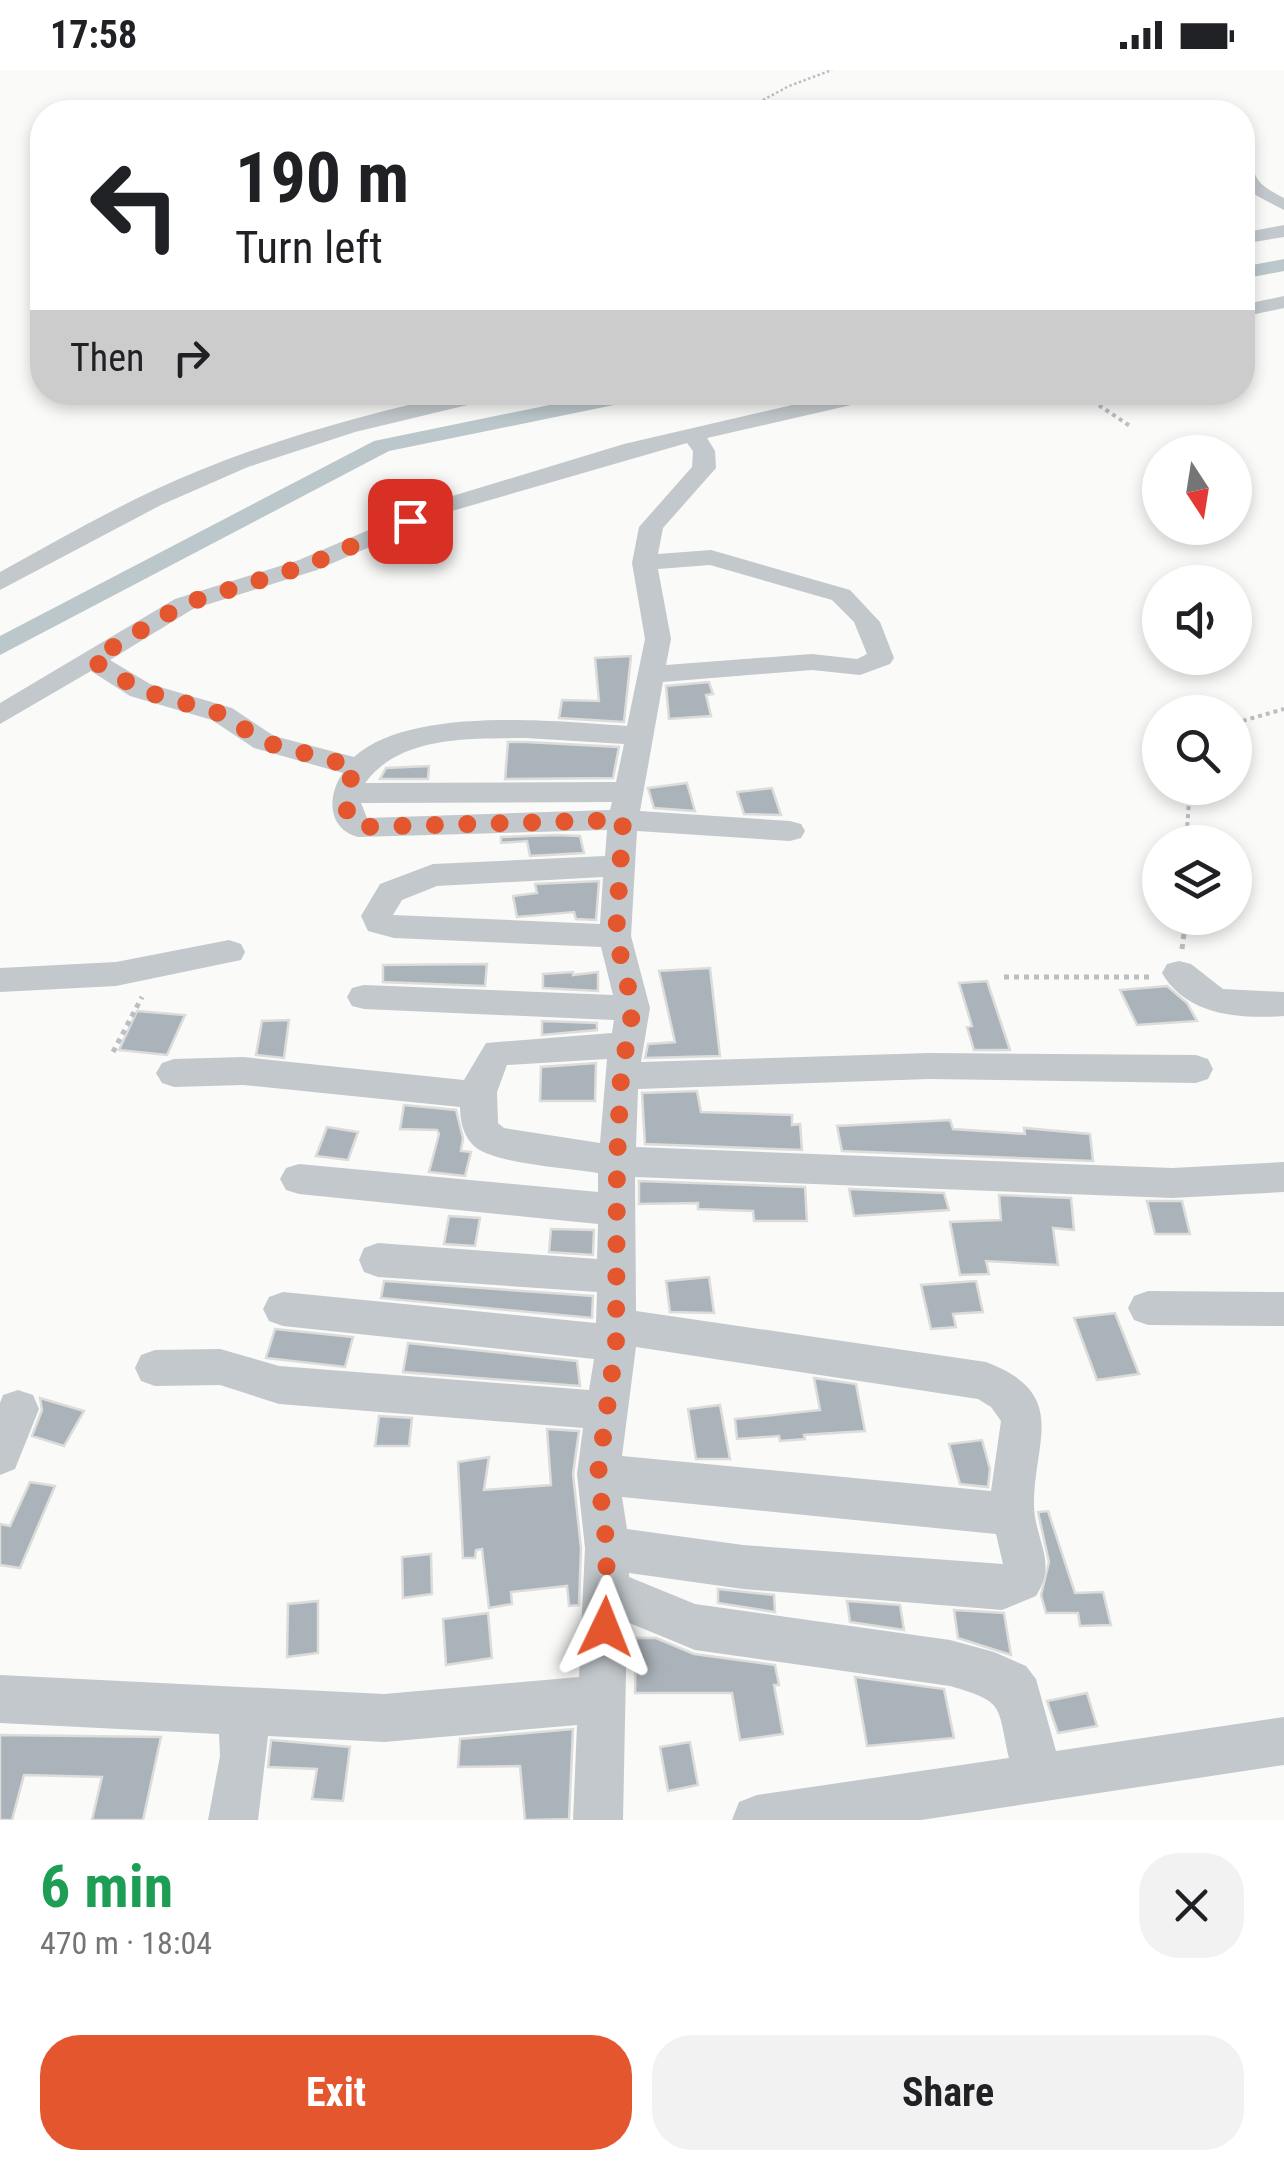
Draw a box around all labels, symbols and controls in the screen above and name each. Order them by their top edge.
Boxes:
text: 17:58 [50,13,137,57]
text: 190 m [235,137,409,219]
icon: left [70,140,200,270]
text: Turn left [235,221,383,274]
icon: right [164,330,219,385]
text: Then [70,336,144,380]
north arrow [1142,435,1252,545]
map controls [1142,435,1252,935]
pin [368,479,453,564]
icon: arrive [383,494,438,549]
button: sound [1142,565,1252,675]
button: search [1142,695,1252,805]
button: layers [1142,825,1252,935]
position arrow [553,1575,657,1679]
text: 6 min [40,1851,173,1922]
button: close [1139,1853,1244,1958]
text: 470 m · 18:04 [40,1924,212,1962]
button: Exit [40,2035,632,2150]
button: Share [652,2035,1244,2150]

